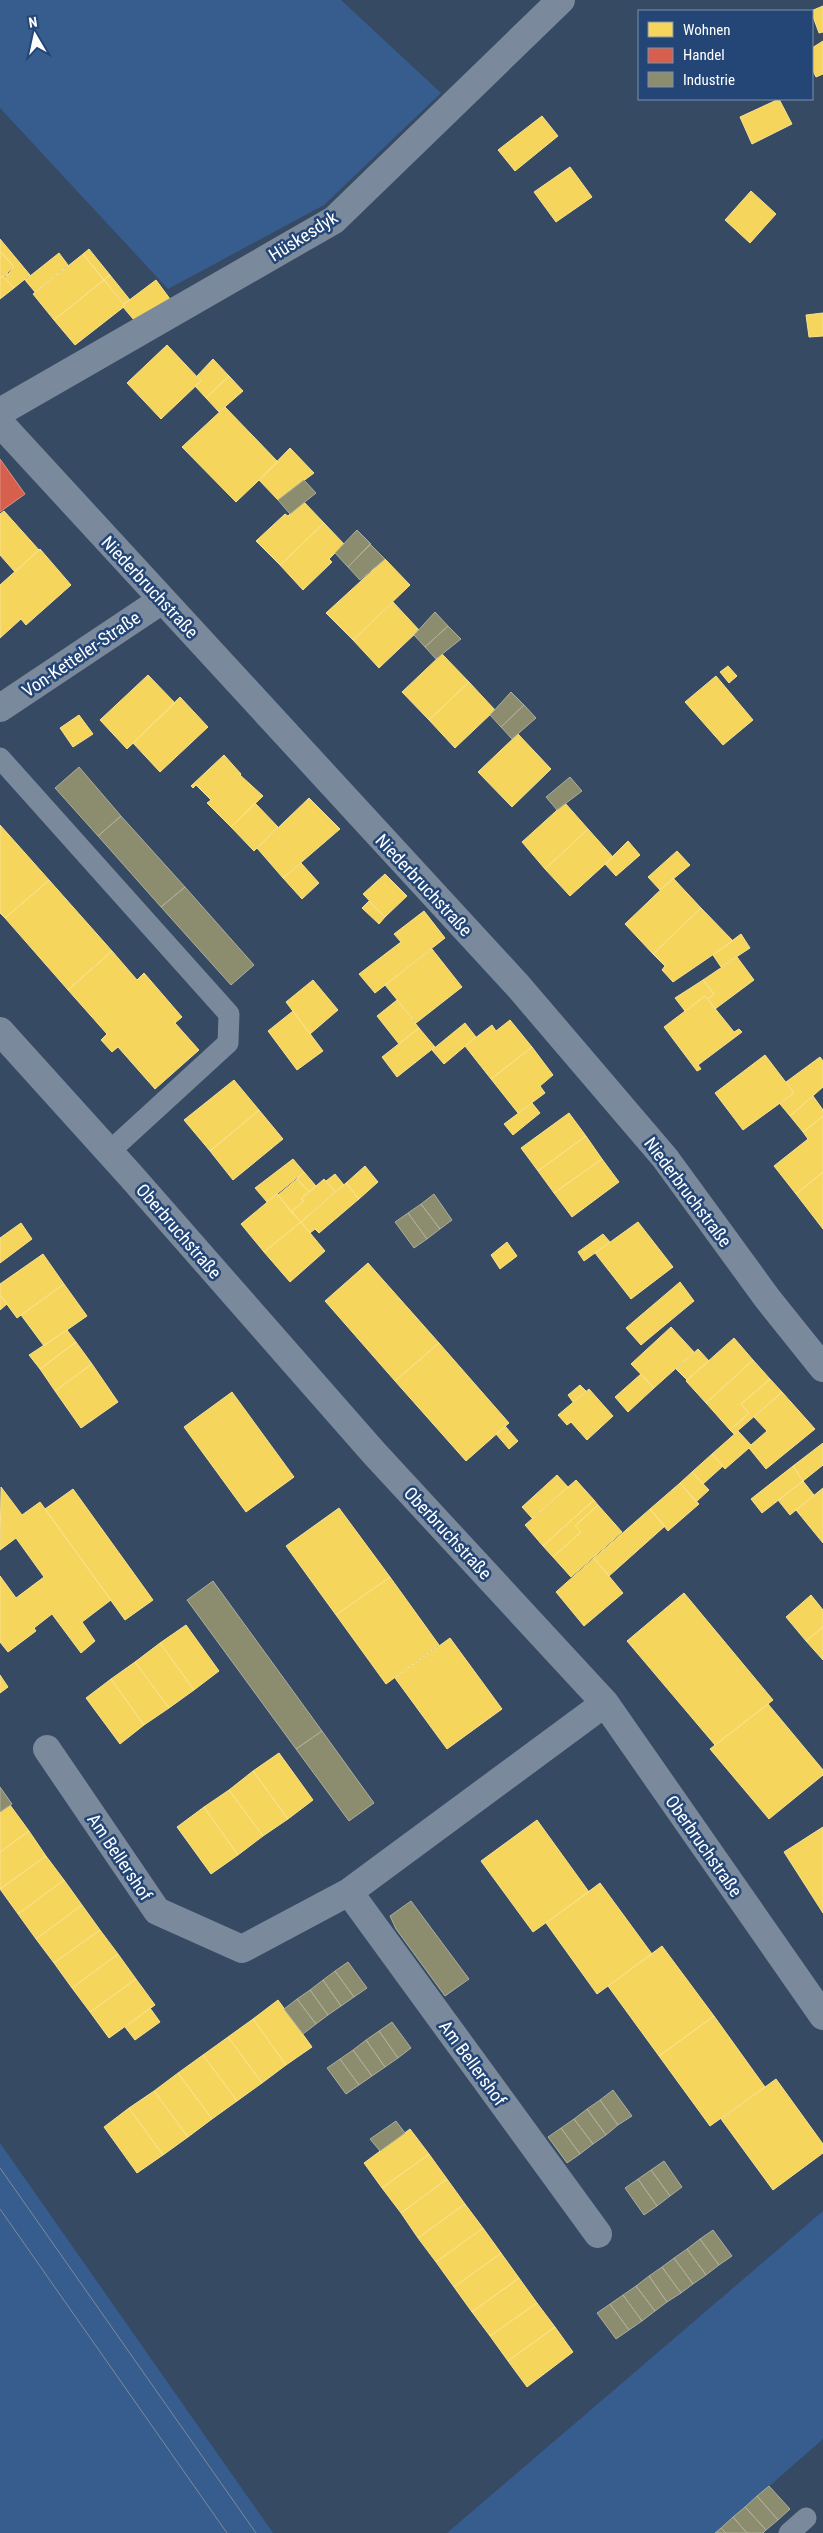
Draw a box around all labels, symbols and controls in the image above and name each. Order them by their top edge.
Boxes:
north arrow [10,10,60,60]
legend [638,10,813,100]
text: N [27,14,38,31]
text: Wohnen [683,21,731,39]
text: Handel [683,46,725,64]
text: Industrie [683,71,735,89]
street label: Hüskesdyk [265,207,341,265]
street label: Niederbruchstraße [97,532,203,642]
street label: Von-Ketteler-Straße [18,607,144,701]
street label: Niederbruchstraße [371,830,477,940]
street label: Niederbruchstraße [640,1133,736,1251]
street label: Oberbruchstraße [132,1179,226,1283]
street label: Oberbruchstraße [400,1482,496,1584]
street label: Oberbruchstraße [661,1791,747,1901]
street label: Am Bellershof [83,1810,157,1905]
street label: Am Bellershof [435,2016,511,2110]

